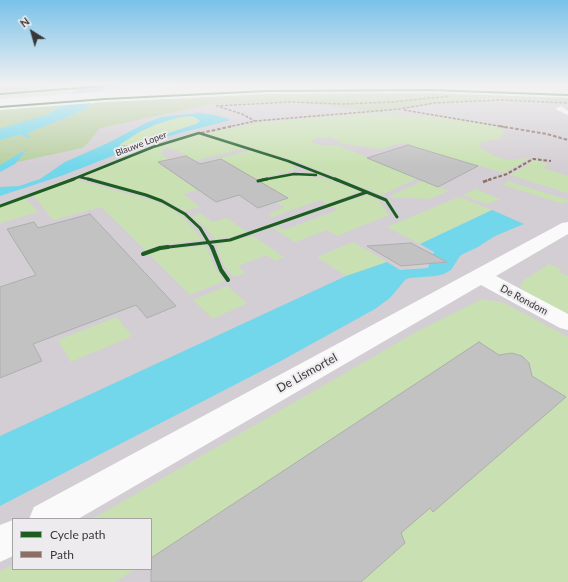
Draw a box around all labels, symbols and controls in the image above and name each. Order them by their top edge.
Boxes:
north arrow [12,12,52,52]
text: N [17,14,32,30]
street label: Blauwe Loper [114,129,168,159]
street label: De Rondom [498,282,550,318]
street label: De Lismortel [274,350,340,396]
legend [12,518,152,570]
text: Cycle path [50,527,105,542]
text: Path [50,547,74,562]

